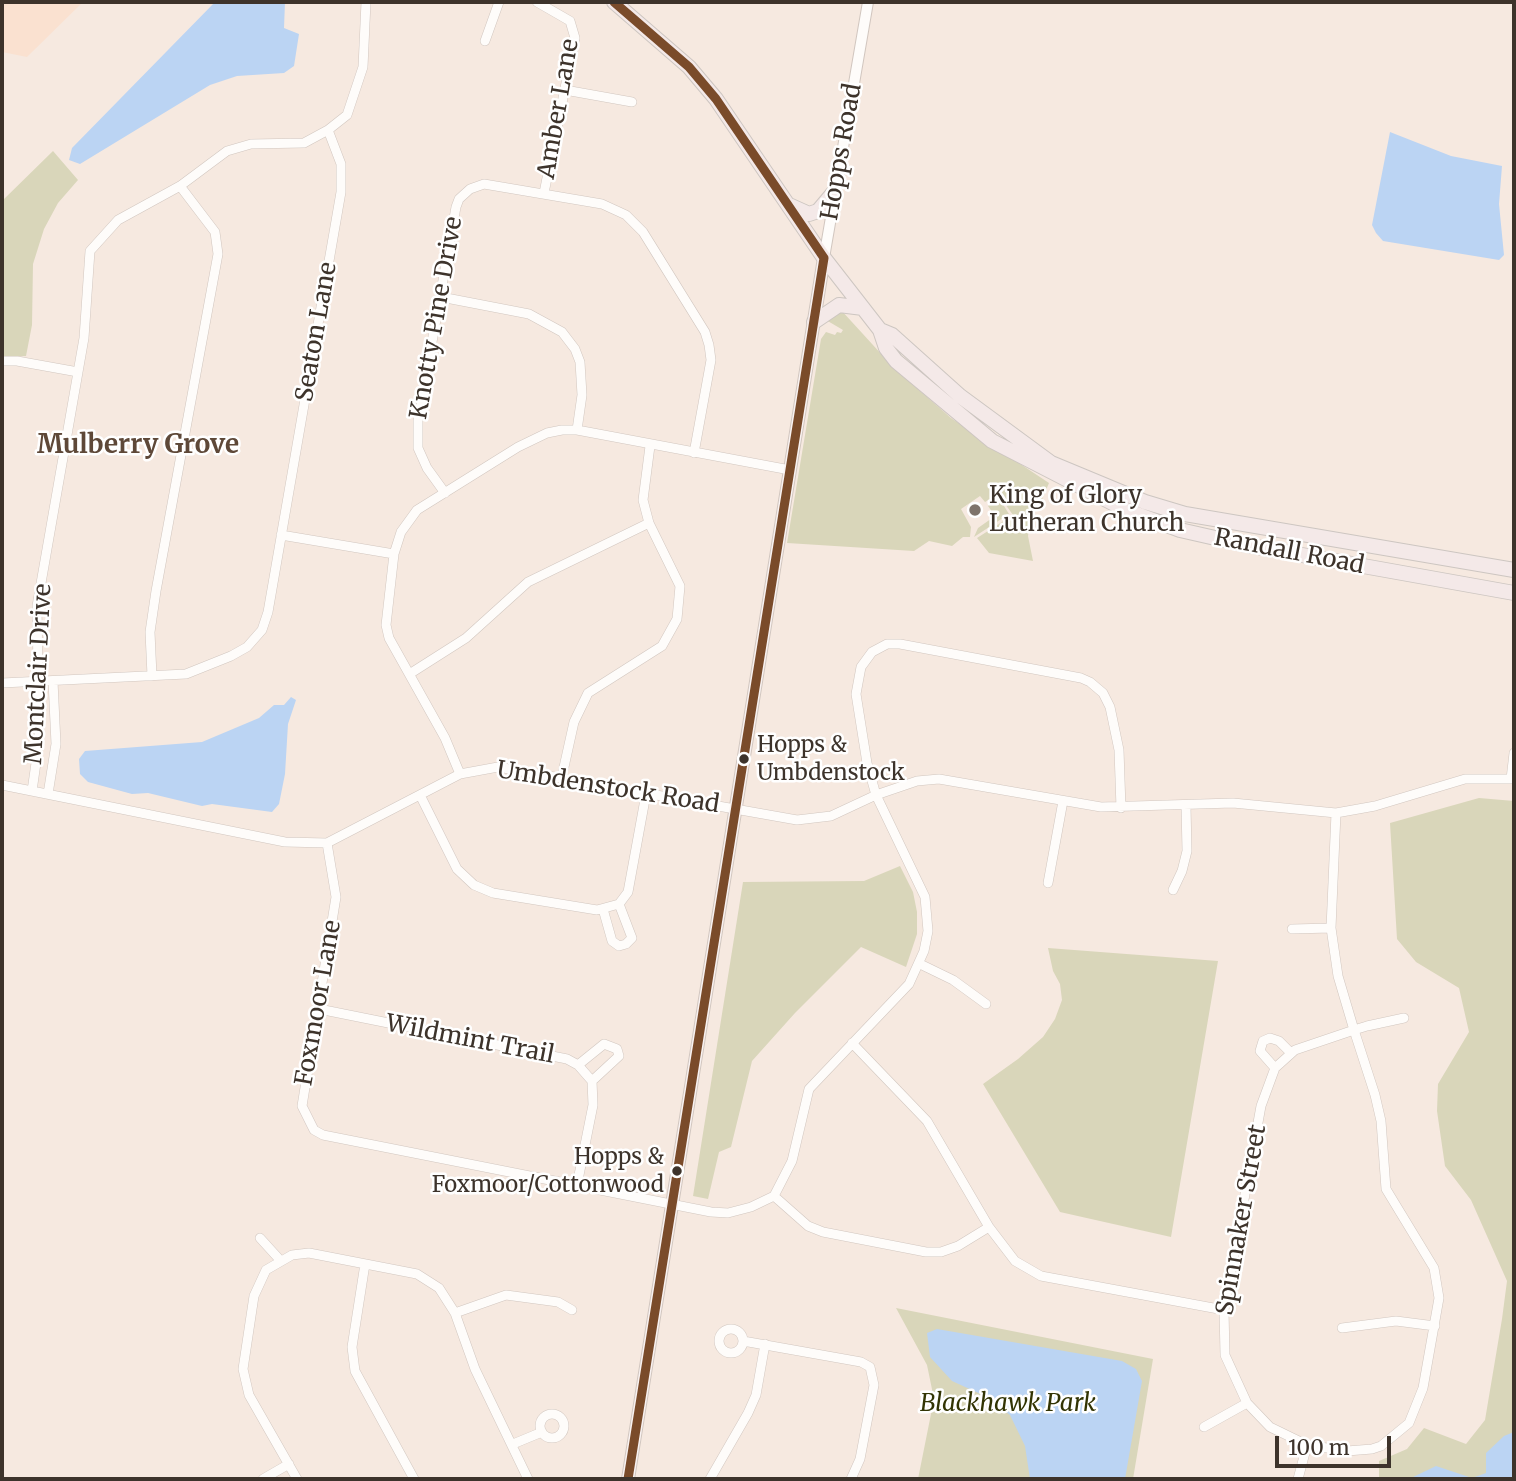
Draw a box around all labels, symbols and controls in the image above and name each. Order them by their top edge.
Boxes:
street label: Amber Lane [533,37,585,181]
street label: Hopps Road [816,81,868,223]
street label: Knotty Pine Drive [405,214,469,422]
street label: Seaton Lane [291,260,343,404]
district label: Mulberry Grove [37,430,239,462]
place label: King of Glory Lutheran Church [989,482,1185,538]
marker: King of Glory Lutheran Church [967,502,983,518]
street label: Randall Road [1212,523,1366,581]
street label: Montclair Drive [20,583,58,765]
place label: Hopps & Umbdenstock [757,733,905,784]
marker: Hopps & Umbdenstock [737,752,751,766]
street label: Umbdenstock Road [495,756,721,820]
street label: Foxmoor Lane [290,918,348,1088]
street label: Wildmint Trail [383,1010,557,1070]
street label: Spinnaker Street [1211,1122,1273,1318]
place label: Hopps & Foxmoor/Cottonwood [432,1145,664,1196]
marker: Hopps & Foxmoor/Cottonwood [670,1164,684,1178]
park label: Blackhawk Park [920,1390,1096,1418]
scale bar [1278,1422,1394,1466]
text: 100 m [1288,1434,1350,1461]

